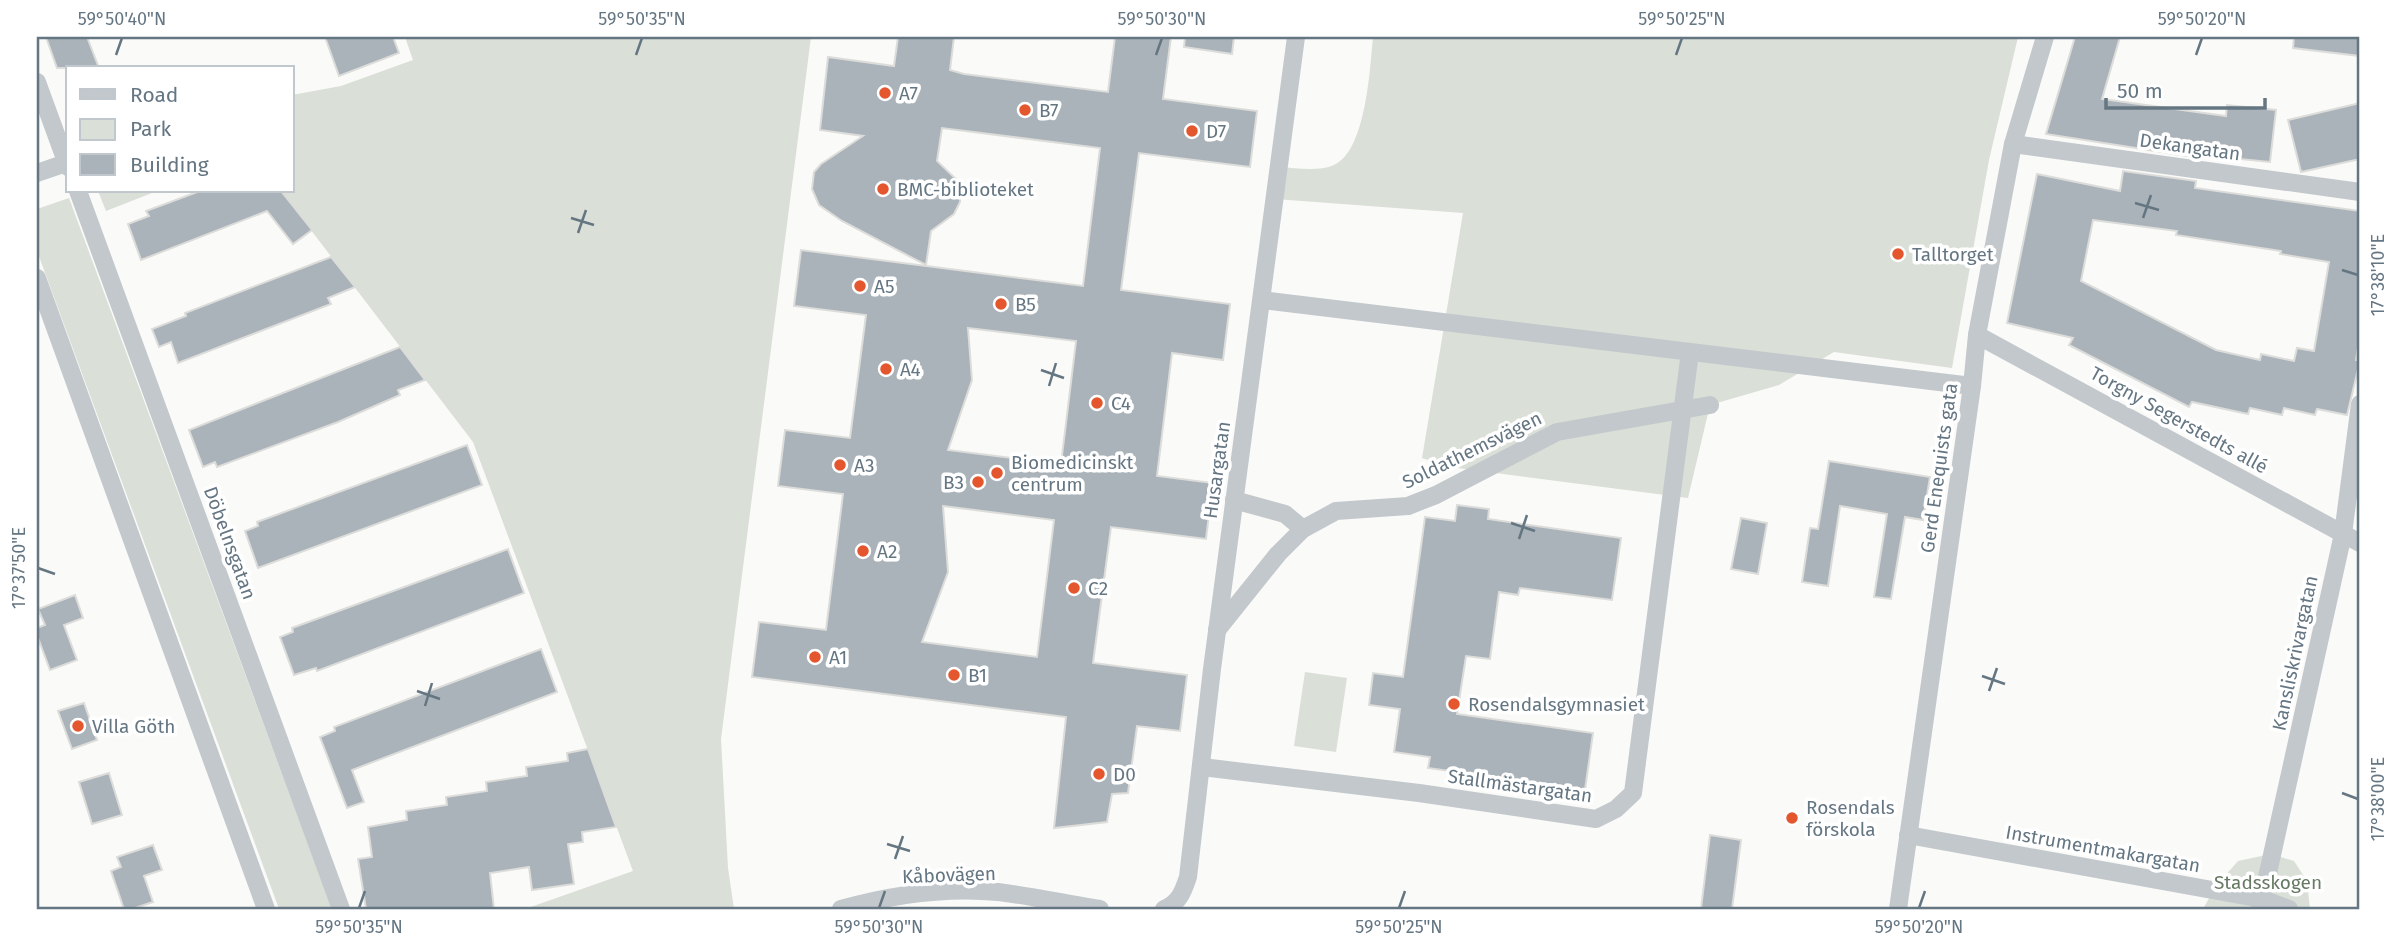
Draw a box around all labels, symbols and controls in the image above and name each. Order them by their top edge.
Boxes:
text: 59°50'40"N [78,8,166,30]
text: 59°50'35"N [598,8,686,30]
text: 59°50'30"N [1118,8,1206,30]
text: 59°50'25"N [1638,8,1726,30]
text: 59°50'20"N [2158,8,2246,30]
legend [66,66,294,192]
scale bar [2106,66,2266,110]
text: 50 m [2117,78,2163,104]
text: Road [130,82,178,108]
place label: A7 [899,82,918,105]
marker: A7 [877,85,893,101]
place label: B7 [1039,99,1058,122]
marker: B7 [1017,102,1033,118]
text: Park [130,116,172,142]
place label: D7 [1206,120,1226,143]
marker: D7 [1184,123,1200,139]
street label: Dekangatan [2138,129,2242,165]
text: Building [130,152,209,178]
place label: BMC-biblioteket [897,178,1034,201]
marker: BMC-biblioteket [875,181,891,197]
text: 17°38'10"E [2367,234,2389,316]
place label: Talltorget [1912,243,1994,266]
marker: Talltorget [1890,246,1906,262]
place label: A5 [874,275,894,298]
marker: A5 [852,278,868,294]
place label: B5 [1015,293,1036,316]
marker: B5 [993,296,1009,312]
place label: A4 [900,358,921,381]
marker: A4 [878,361,894,377]
street label: Torgny Segerstedts allé [2086,362,2272,478]
street label: Gerd Enequists gata [1916,382,1962,554]
place label: C4 [1111,392,1131,415]
marker: C4 [1089,395,1105,411]
street label: Soldathemsvägen [1399,406,1545,494]
street label: Husargatan [1199,420,1235,520]
place label: Biomedicinskt centrum [1011,451,1134,496]
place label: A3 [854,454,874,477]
marker: A3 [832,457,848,473]
marker: Biomedicinskt centrum [989,465,1005,481]
place label: B3 [943,471,964,494]
marker: B3 [970,474,986,490]
street label: Döbelnsgatan [199,483,261,603]
text: 17°37'50"E [8,527,30,609]
place label: A2 [877,540,897,563]
marker: A2 [855,543,871,559]
street label: Kansliskrivargatan [2267,573,2323,733]
place label: C2 [1088,577,1108,600]
marker: C2 [1066,580,1082,596]
place label: A1 [829,646,847,669]
marker: A1 [807,649,823,665]
place label: B1 [968,664,987,687]
marker: B1 [946,667,962,683]
place label: Rosendalsgymnasiet [1468,693,1645,716]
marker: Rosendalsgymnasiet [1446,696,1462,712]
place label: Villa Göth [92,715,175,738]
marker: Villa Göth [70,718,86,734]
text: 17°38'00"E [2367,757,2389,841]
place label: D0 [1113,763,1136,786]
street label: Stallmästargatan [1446,764,1594,808]
marker: D0 [1091,766,1107,782]
place label: Rosendals förskola [1806,796,1895,841]
marker: Rosendals förskola [1784,810,1800,826]
street label: Instrumentmakargatan [2004,821,2202,877]
street label: Kåbovägen [902,862,996,888]
park label: Stadsskogen [2214,871,2322,894]
text: 59°50'35"N [315,916,403,938]
text: 59°50'30"N [835,916,923,938]
text: 59°50'25"N [1355,916,1443,938]
text: 59°50'20"N [1875,916,1963,938]

